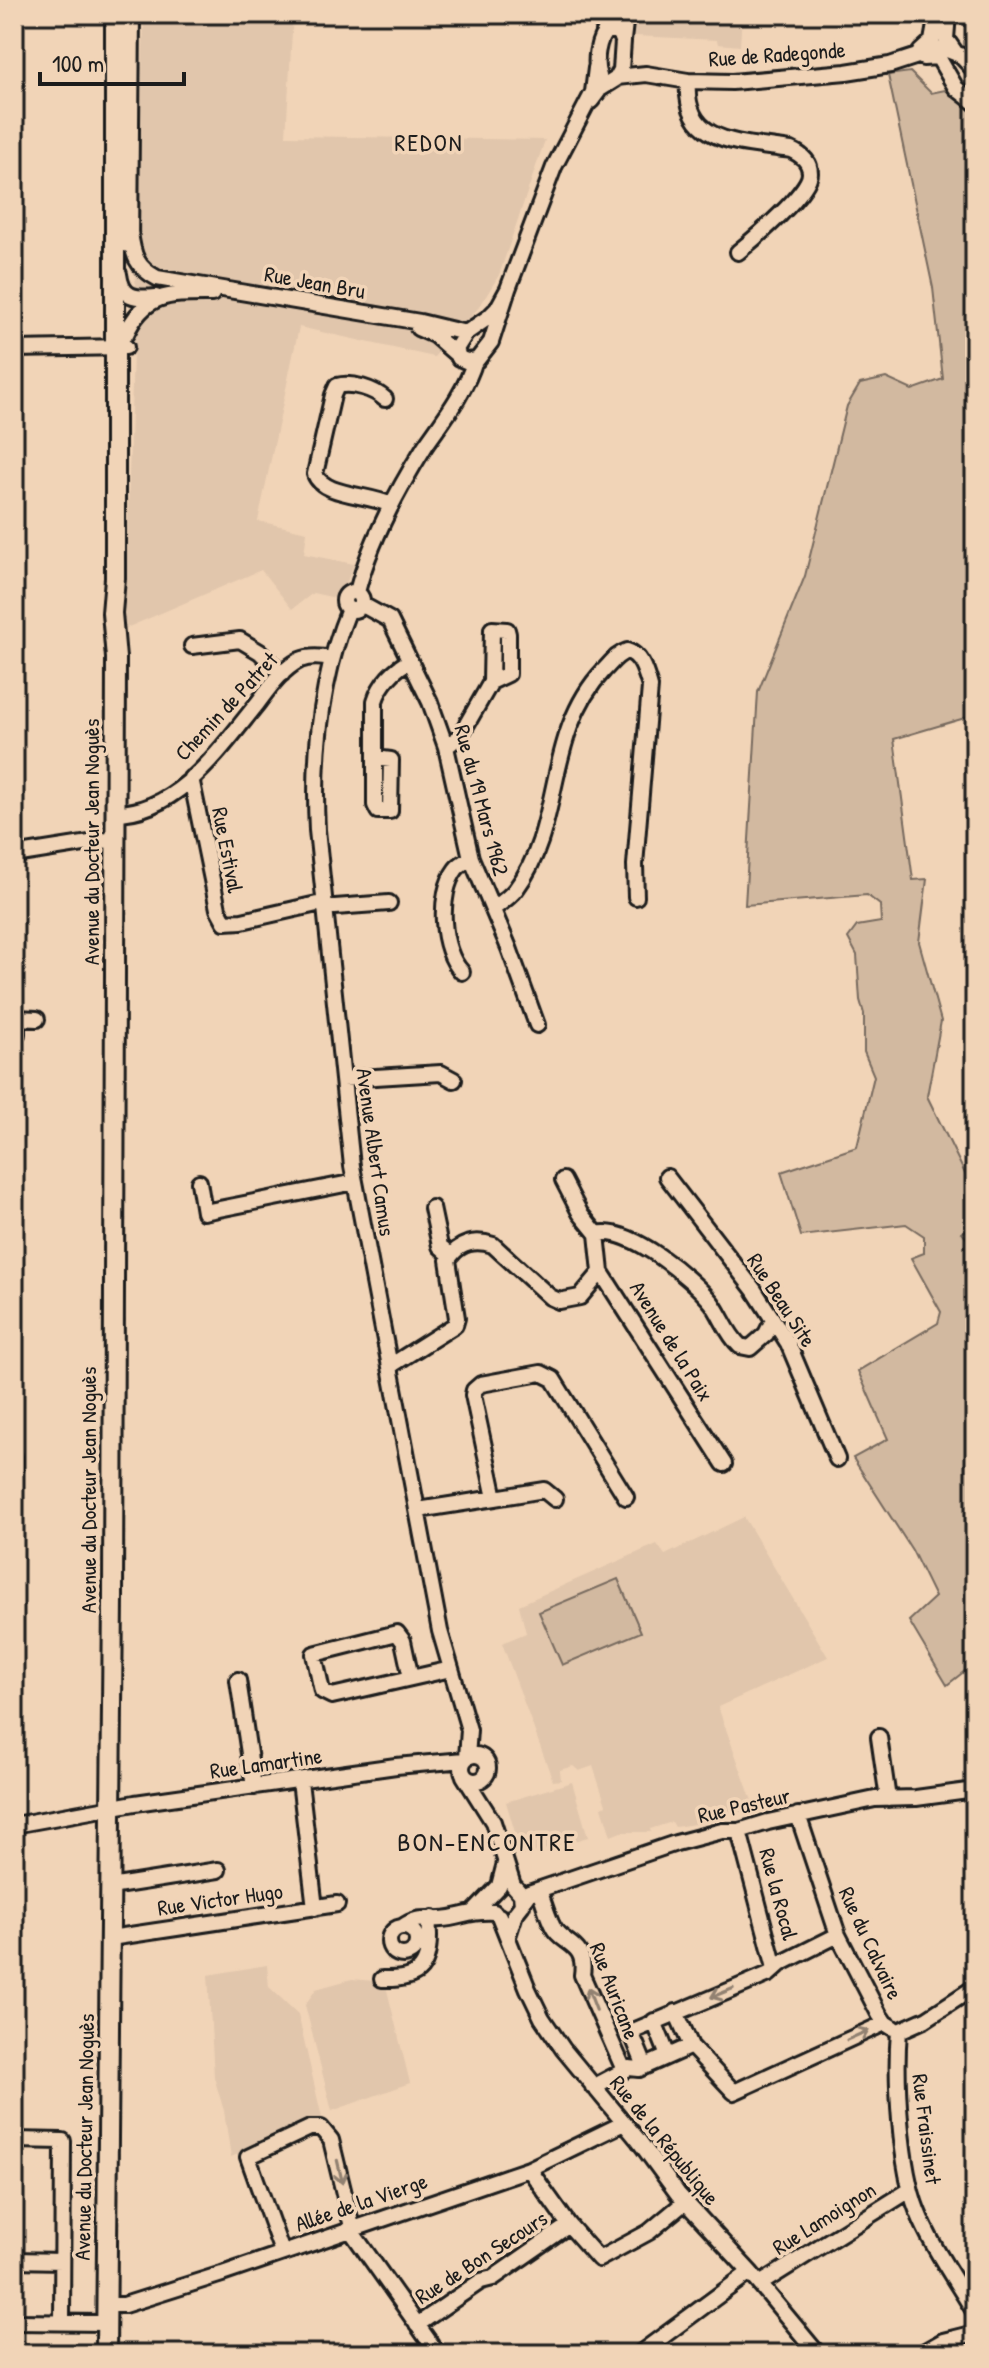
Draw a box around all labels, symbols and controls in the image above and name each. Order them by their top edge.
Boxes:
street label: Rue de Radegonde [708,34,847,74]
scale bar [40,36,184,86]
text: 100 m [52,47,104,79]
district label: REDON [394,126,464,158]
street label: Rue Jean Bru [262,258,368,306]
street label: Chemin de Patret [168,645,285,767]
street label: Avenue du Docteur Jean Noguès [76,719,106,965]
street label: Rue du 19 Mars 1962 [447,721,517,879]
street label: Rue Estival [205,805,251,895]
street label: Avenue Albert Camus [349,1066,403,1238]
street label: Rue Beau Site [740,1247,824,1353]
street label: Avenue de la Paix [623,1275,721,1407]
street label: Avenue du Docteur Jean Noguès [73,1367,103,1613]
street label: Rue Lamartine [208,1740,324,1786]
street label: Rue Pasteur [695,1780,794,1830]
district label: BON-ENCONTRE [397,1824,577,1859]
street label: Rue la Rocal [752,1845,806,1943]
street label: Rue Victor Hugo [155,1875,285,1923]
street label: Rue du Calvaire [832,1882,910,2004]
street label: Rue Auricane [583,1938,647,2044]
one-way arrow [584,1987,598,2012]
one-way arrow [711,1987,735,2001]
street label: Avenue du Docteur Jean Noguès [67,2013,101,2261]
one-way arrow [846,2027,870,2042]
street label: Rue de la République [603,2069,727,2211]
street label: Rue Fraissinet [905,2072,949,2186]
one-way arrow [333,2158,348,2184]
street label: Allée de la Vierge [291,2165,431,2239]
street label: Rue Lamoignon [767,2174,881,2262]
street label: Rue de Bon Secours [409,2203,553,2311]

